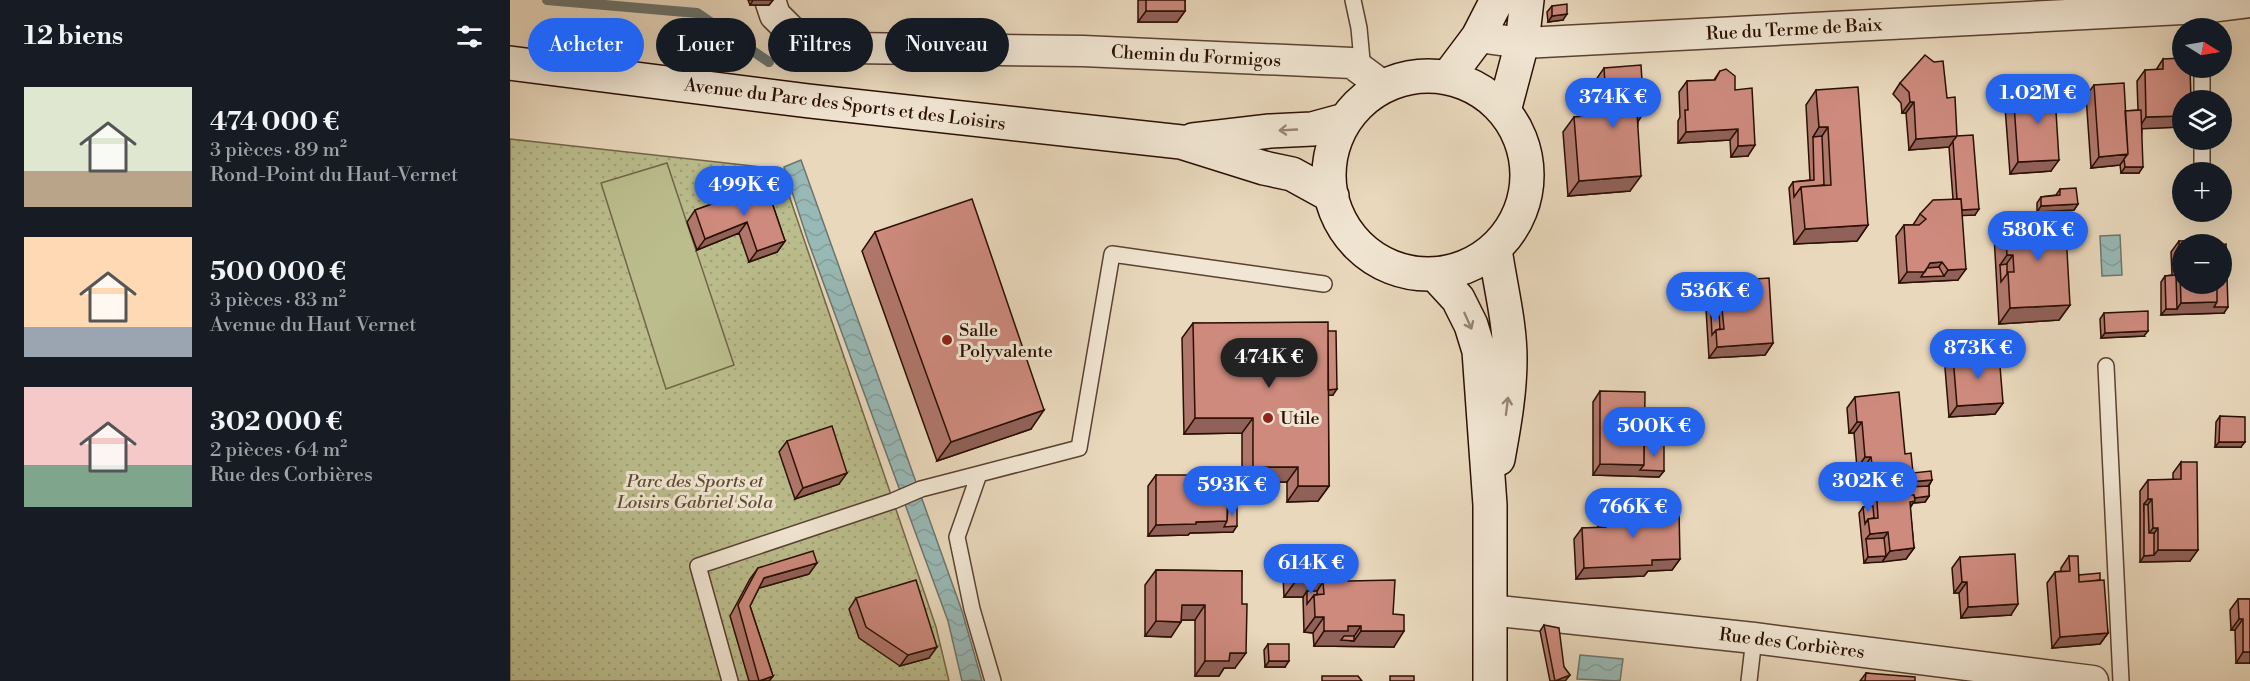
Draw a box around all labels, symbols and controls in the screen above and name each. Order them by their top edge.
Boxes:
street label: Rue du Terme de Baix [1705,13,1884,46]
chip: Acheter [528,18,644,72]
chip: Louer [656,18,756,72]
chip: Filtres [768,18,873,72]
chip: Nouveau [885,18,1009,72]
north arrow [2172,18,2232,78]
map controls [2172,18,2232,294]
text: 12 biens [24,20,123,52]
icon: filters [453,20,486,53]
street label: Chemin du Formigos [1110,41,1282,72]
street label: Avenue du Parc des Sports et des Loisirs [682,73,1007,136]
pin: 1.02M € [1983,74,2093,125]
pin: 374K € [1564,78,1662,129]
text: 1.02M € [2000,81,2076,106]
text: 374K € [1579,85,1647,110]
button: layers [2172,90,2232,150]
text: 474 000 € [210,106,339,138]
icon: home [72,111,144,183]
one-way arrow [1278,125,1298,136]
text: 3 pièces · 89 m² [210,138,347,163]
button: + [2172,162,2232,222]
text: Rond-Point du Haut-Vernet [210,163,458,188]
pin: 499K € [695,166,793,217]
text: 499K € [708,173,780,198]
pin: 580K € [1989,211,2087,262]
text: 580K € [2002,218,2074,243]
button: − [2172,234,2232,294]
text: 500 000 € [210,256,346,288]
icon: home [72,261,144,333]
pin: 536K € [1666,272,1764,323]
text: 536K € [1680,279,1750,304]
text: 3 pièces · 83 m² [210,288,346,313]
one-way arrow [1463,312,1475,330]
text: Avenue du Haut Vernet [210,313,416,338]
place label: Salle Polyvalente [959,319,1053,363]
pin: 873K € [1929,329,2027,380]
marker: Salle Polyvalente [940,333,954,347]
text: 873K € [1944,336,2012,361]
pin: 474K € [1220,338,1318,389]
text: 474K € [1235,345,1303,370]
one-way arrow [1502,397,1513,417]
text: 302 000 € [210,406,342,438]
place label: Utile [1280,407,1320,430]
pin: 500K € [1605,407,1703,458]
icon: home [72,411,144,483]
marker: Utile [1261,411,1275,425]
text: 500K € [1617,414,1691,439]
text: 2 pièces · 64 m² [210,438,347,463]
pin: 302K € [1819,462,1917,513]
text: Rue des Corbières [210,463,373,488]
pin: 593K € [1183,466,1281,517]
text: 302K € [1832,469,1904,494]
park label: Parc des Sports et Loisirs Gabriel Sola [616,470,774,514]
text: 593K € [1197,473,1267,498]
pin: 766K € [1584,488,1682,539]
text: 766K € [1599,495,1667,520]
pin: 614K € [1262,544,1360,595]
text: 614K € [1278,551,1344,576]
street label: Rue des Corbières [1718,623,1866,664]

